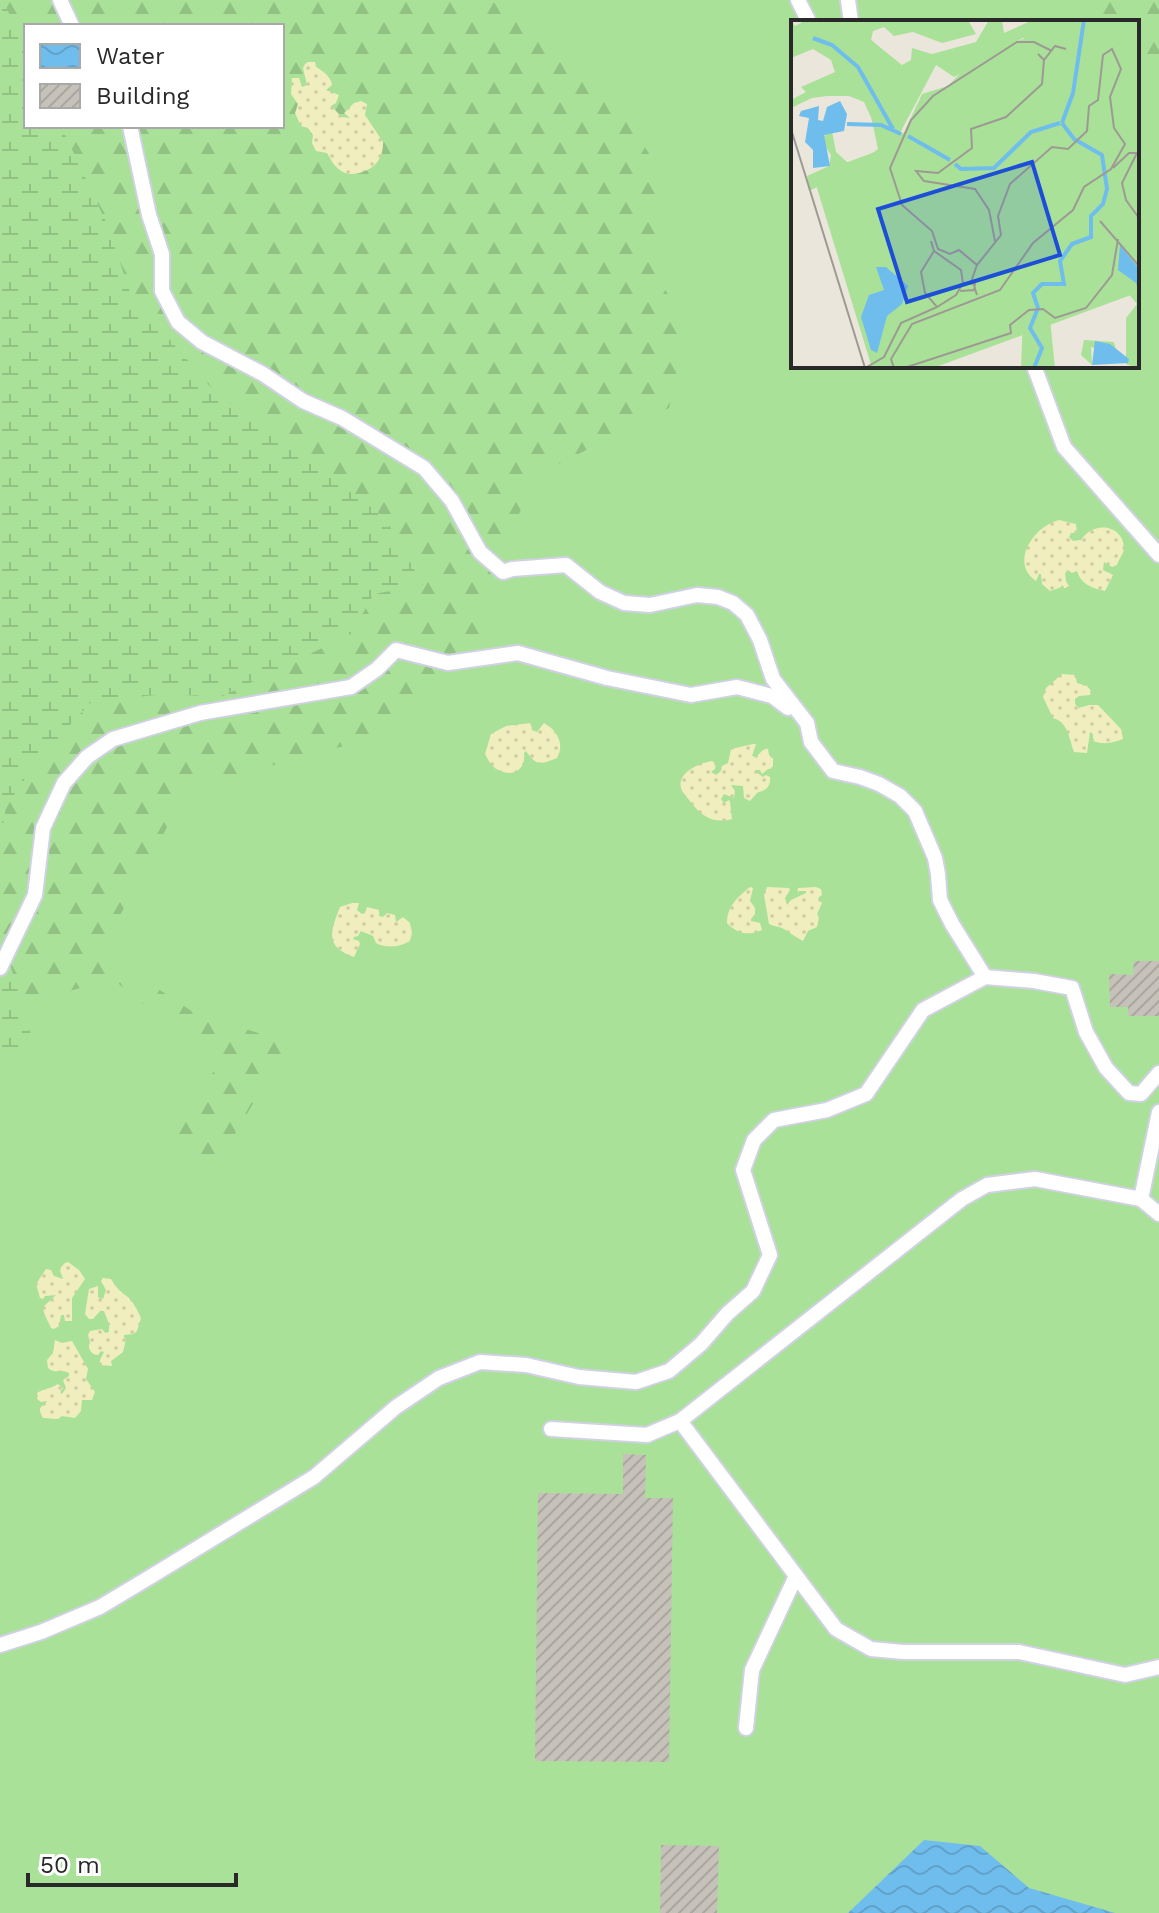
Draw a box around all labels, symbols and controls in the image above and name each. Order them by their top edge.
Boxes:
inset map [791,20,1139,368]
legend [24,24,284,128]
text: Water [96,42,165,70]
text: Building [96,82,189,110]
scale bar [28,1837,236,1887]
text: 50 m [40,1851,100,1879]

